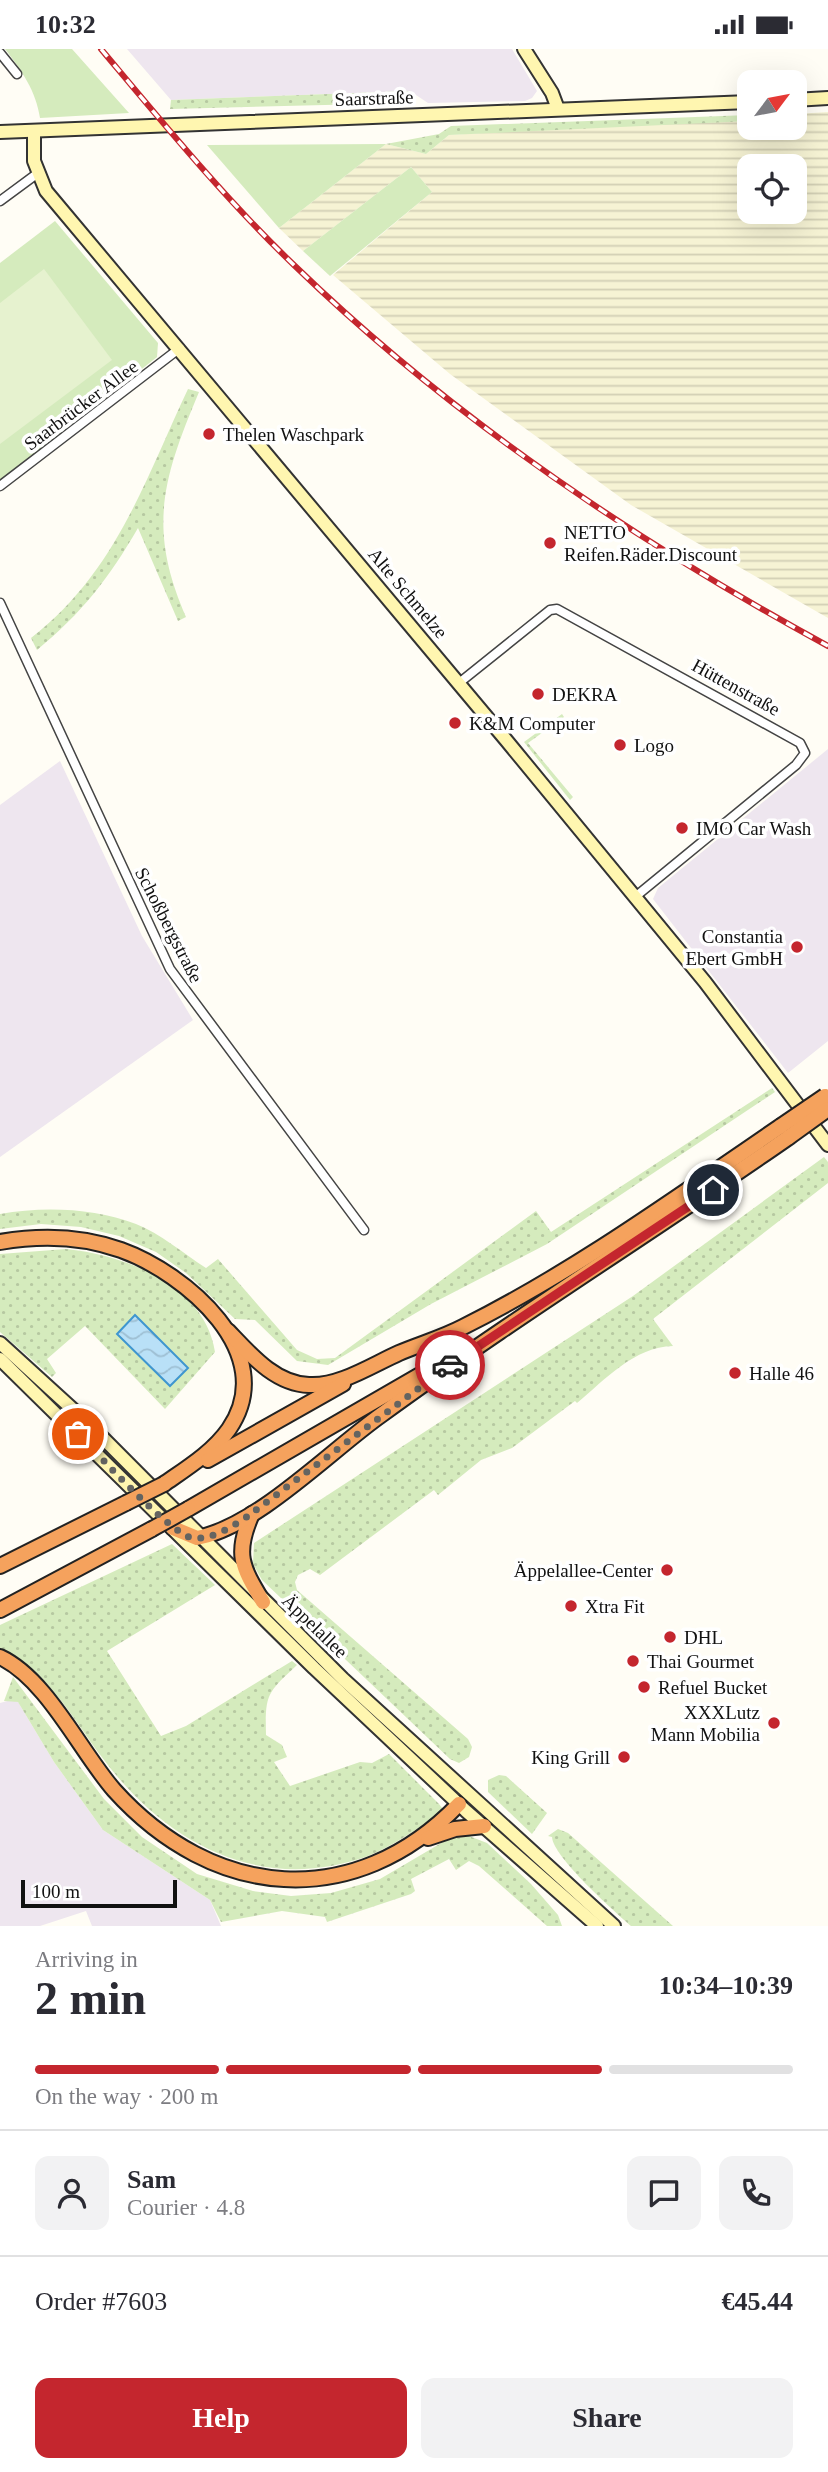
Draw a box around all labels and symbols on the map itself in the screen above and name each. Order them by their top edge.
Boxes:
north arrow [737,70,807,140]
street label: Saarstraße [334,86,414,110]
street label: Saarbrücker Allee [20,355,142,455]
place label: Thelen Waschpark [223,424,365,445]
marker: Thelen Waschpark [201,426,217,442]
place label: NETTO Reifen.Räder.Discount [564,522,738,565]
marker: NETTO Reifen.Räder.Discount [542,535,558,551]
street label: Alte Schmelze [364,544,452,642]
street label: Hüttenstraße [688,654,784,720]
place label: DEKRA [552,684,618,705]
marker: DEKRA [530,686,546,702]
place label: K&M Computer [469,713,596,734]
marker: K&M Computer [447,715,463,731]
place label: Logo [634,735,674,756]
marker: Logo [612,737,628,753]
place label: IMO Car Wash [696,818,812,839]
marker: IMO Car Wash [674,820,690,836]
street label: Schoßbergstraße [131,864,207,986]
place label: Constantia Ebert GmbH [685,926,784,969]
marker: Constantia Ebert GmbH [789,939,805,955]
pin [683,1160,743,1220]
courier [415,1330,485,1400]
place label: Halle 46 [749,1363,814,1384]
marker: Halle 46 [727,1365,743,1381]
pin [48,1404,108,1464]
place label: Äppelallee-Center [514,1560,654,1581]
marker: Äppelallee-Center [659,1562,675,1578]
street label: Äppelallee [278,1590,352,1662]
place label: Xtra Fit [585,1596,645,1617]
marker: Xtra Fit [563,1598,579,1614]
place label: DHL [684,1627,723,1648]
marker: DHL [662,1629,678,1645]
place label: Thai Gourmet [647,1651,755,1672]
marker: Thai Gourmet [625,1653,641,1669]
place label: Refuel Bucket [658,1677,768,1698]
marker: Refuel Bucket [636,1679,652,1695]
place label: XXXLutz Mann Mobilia [651,1702,761,1745]
marker: XXXLutz Mann Mobilia [766,1715,782,1731]
place label: King Grill [531,1747,610,1768]
marker: King Grill [616,1749,632,1765]
scale bar [21,1877,177,1909]

